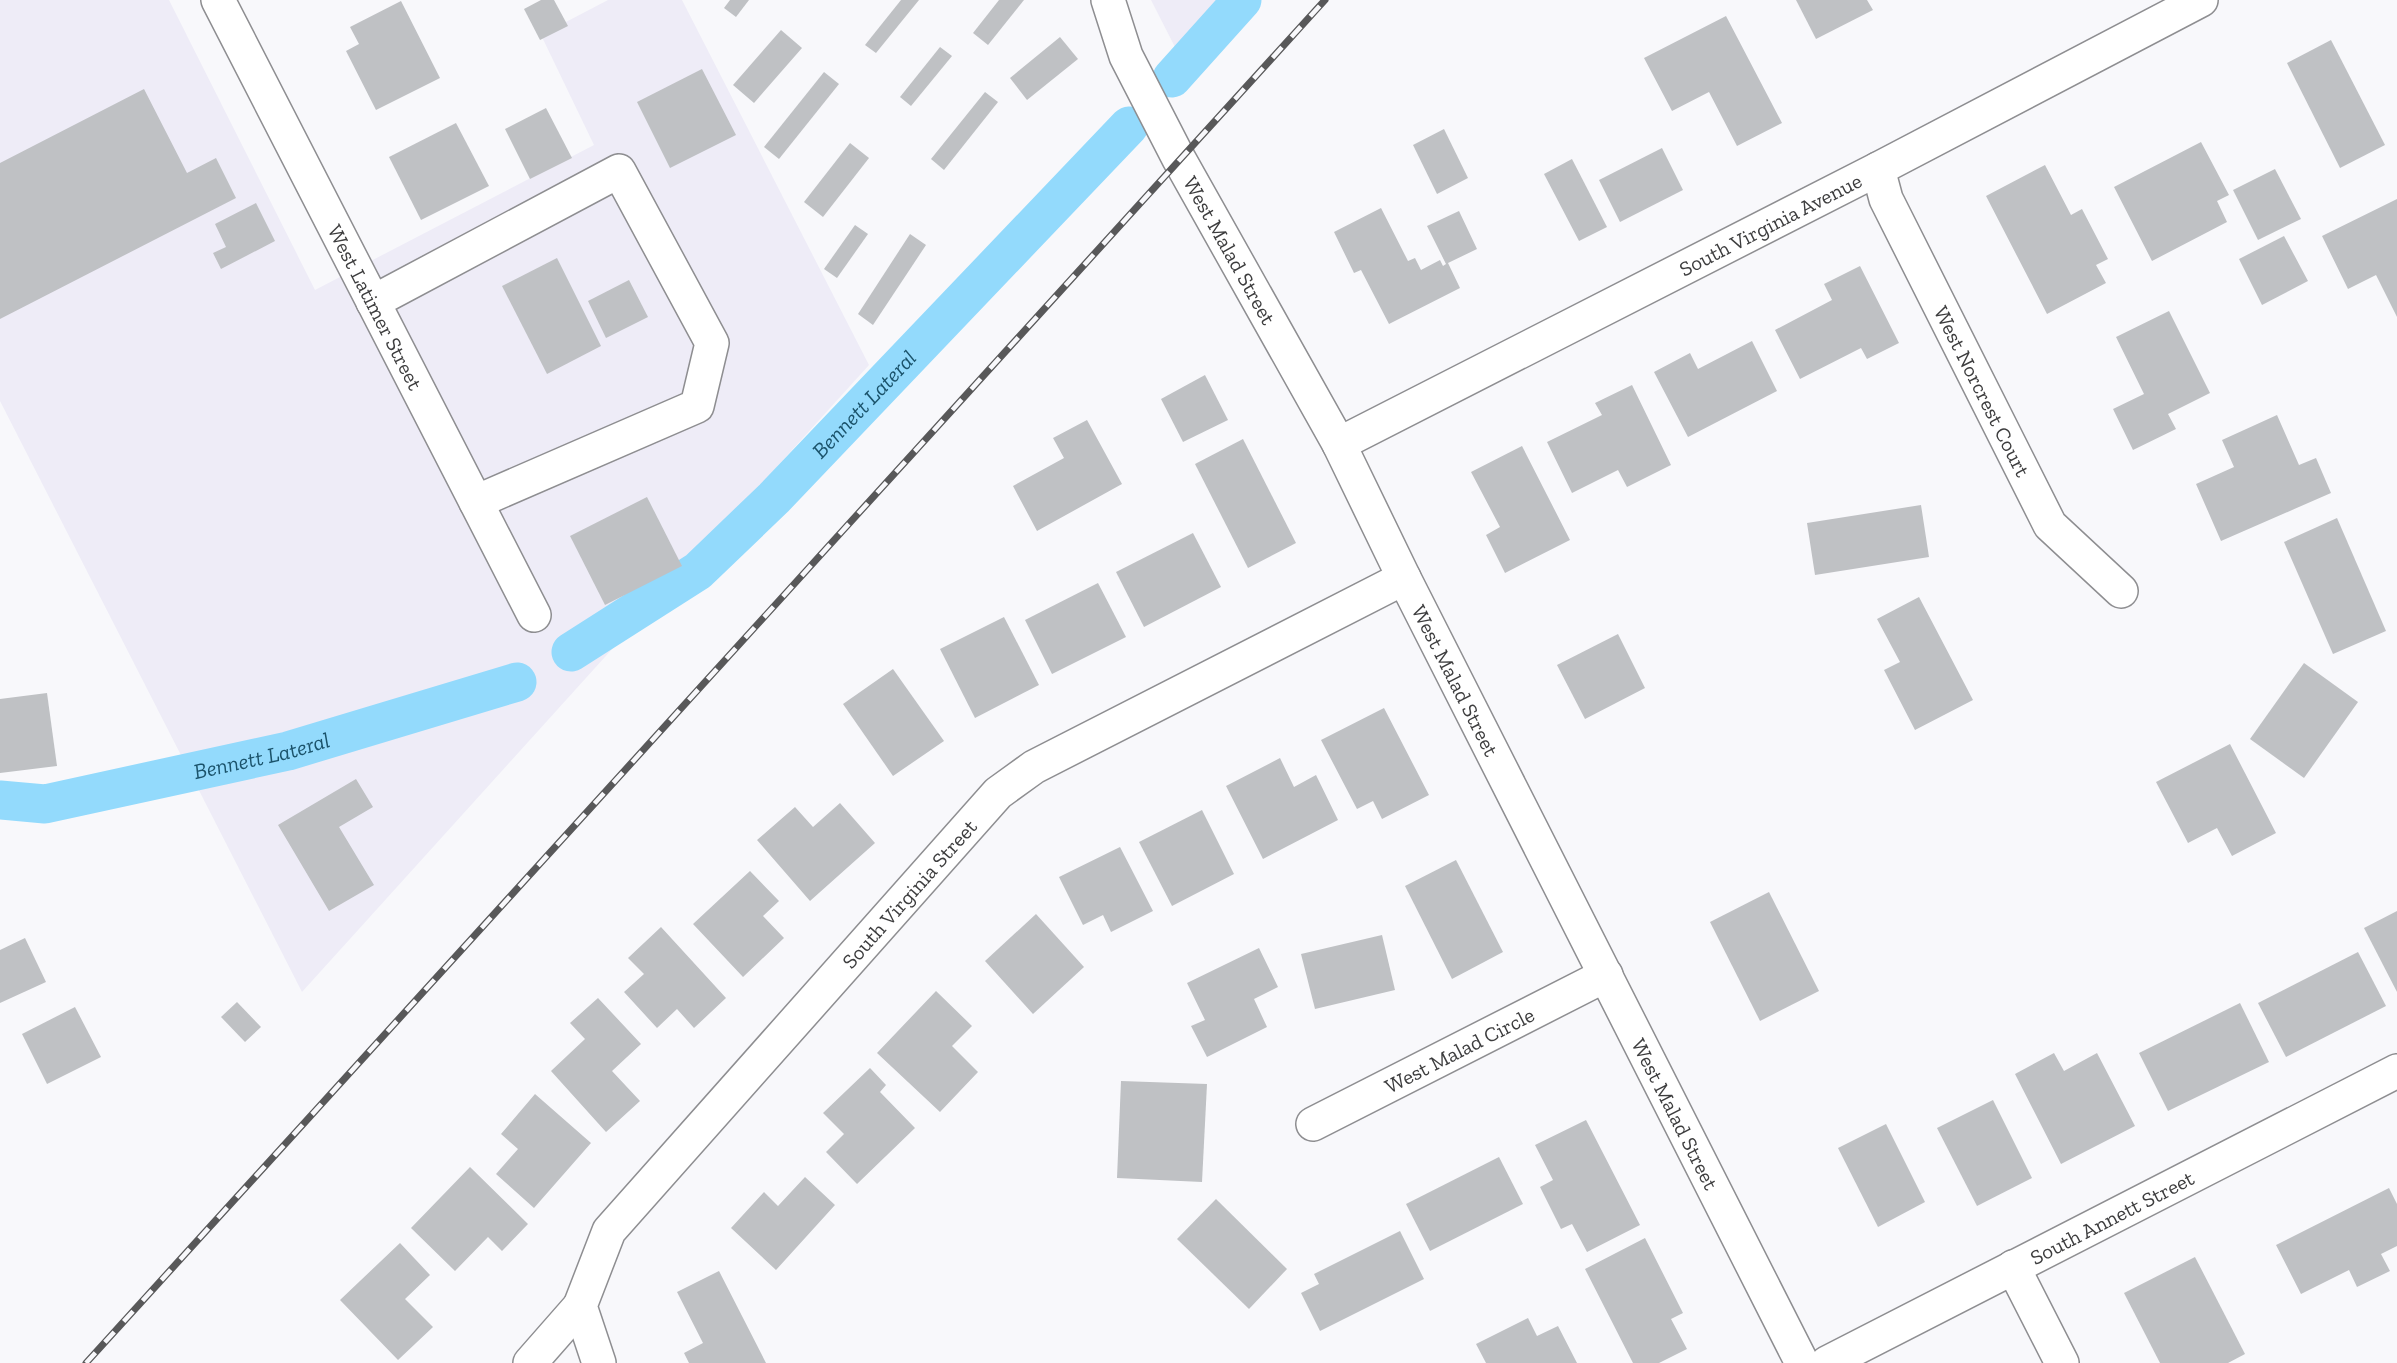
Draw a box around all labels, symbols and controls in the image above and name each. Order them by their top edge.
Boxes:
street label: South Virginia Avenue [1675,167,1866,281]
street label: West Malad Street [1178,171,1282,329]
street label: West Latimer Street [323,220,429,394]
street label: West Norcrest Court [1929,301,2036,481]
water label: Bennett Lateral [806,344,921,464]
street label: West Malad Street [1407,600,1505,760]
water label: Bennett Lateral [191,726,333,785]
street label: South Virginia Street [836,814,982,973]
street label: West Malad Circle [1380,1001,1538,1098]
street label: West Malad Street [1627,1034,1724,1194]
street label: South Annett Street [2026,1165,2198,1269]

